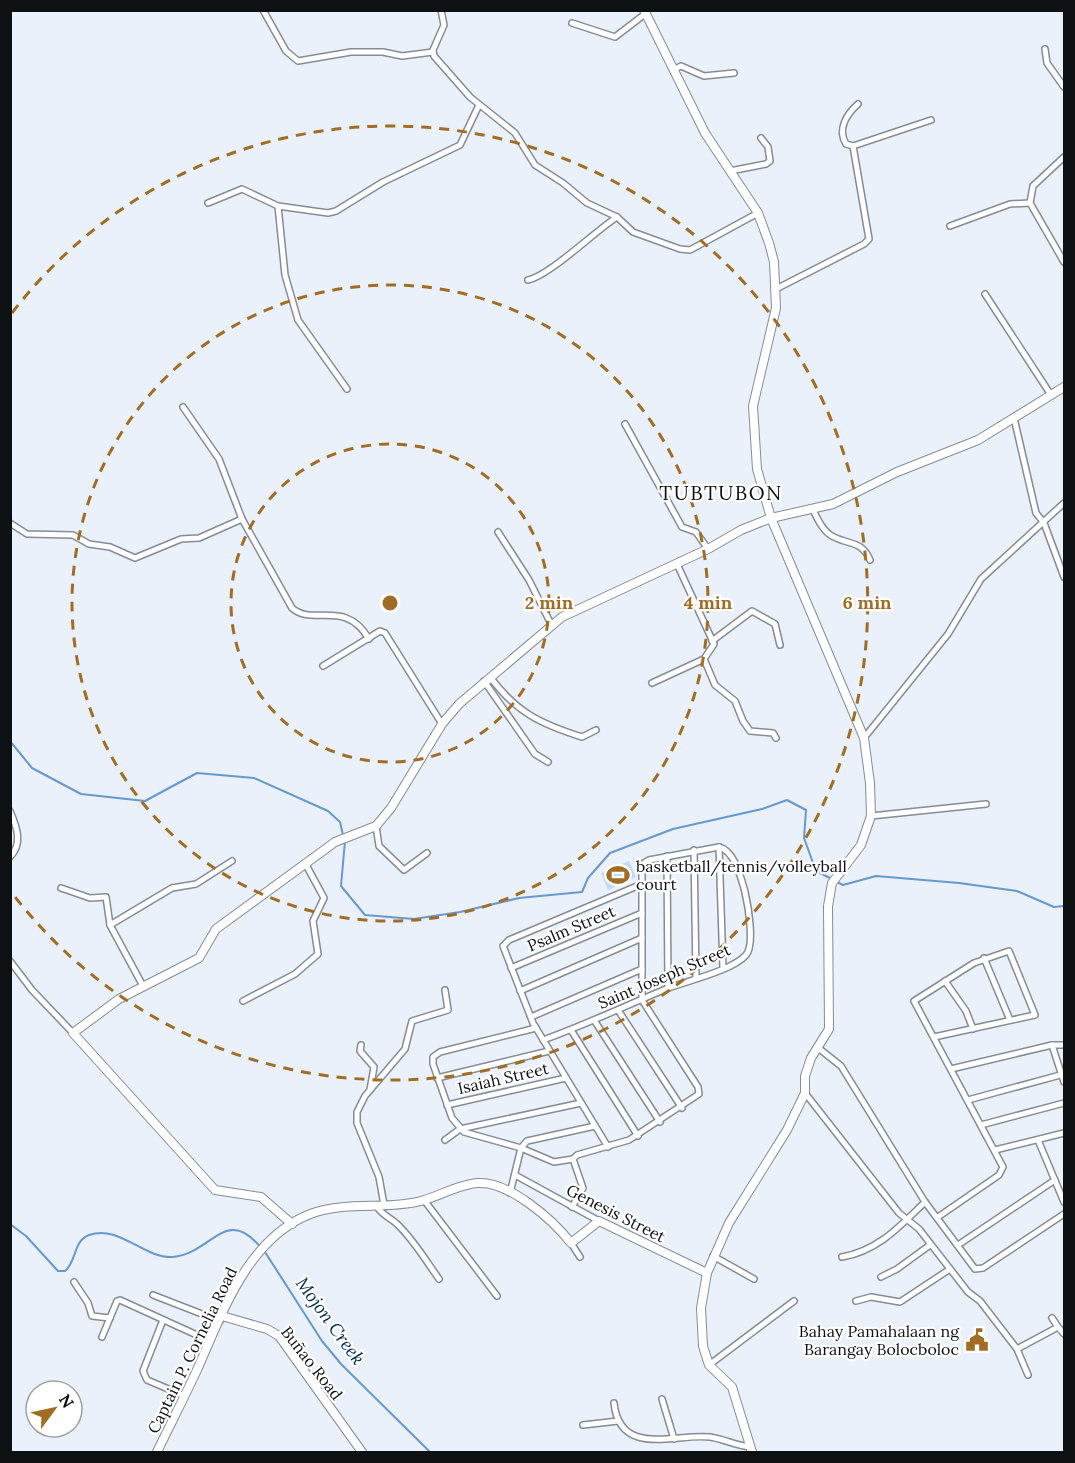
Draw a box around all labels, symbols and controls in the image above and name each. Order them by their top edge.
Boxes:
district label: TUBTUBON [659,480,783,505]
text: 2 min [525,591,574,614]
text: 4 min [684,591,733,614]
text: 6 min [842,591,892,614]
centre of rings [380,593,400,613]
place label: basketball/tennis/volleyball court [636,856,847,894]
sports icon: basketball/tennis/volleyball court [605,862,631,888]
street label: Psalm Street [524,900,619,955]
street label: Saint Joseph Street [595,939,734,1013]
street label: Isaiah Street [456,1058,551,1098]
street label: Genesis Street [563,1180,669,1247]
street label: Captain P. Cornelia Road [143,1263,241,1436]
water label: Mojon Creek [291,1272,370,1369]
place label: Bahay Pamahalaan ng Barangay Bolocboloc [799,1321,960,1359]
street label: Buñao Road [277,1322,347,1404]
public building icon: Bahay Pamahalaan ng Barangay Bolocboloc [964,1327,990,1353]
north arrow [24,1379,84,1439]
text: N [55,1390,78,1411]

